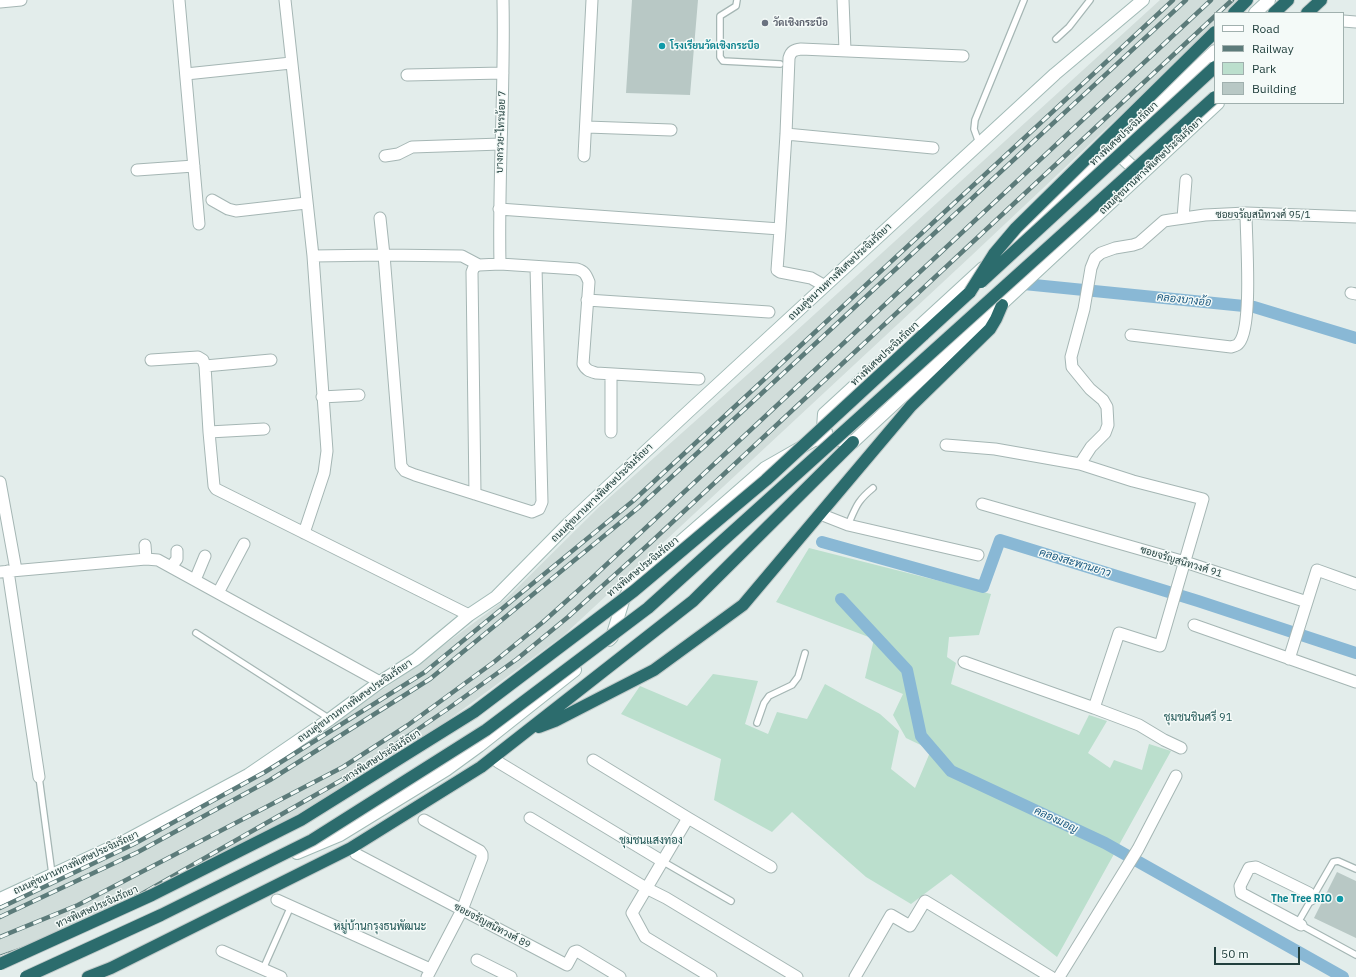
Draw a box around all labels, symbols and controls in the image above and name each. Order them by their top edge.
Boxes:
legend [1214,12,1344,104]
place label: วัดเชิงกระบือ [773,17,828,29]
marker: วัดเชิงกระบือ [760,18,770,28]
text: Road [1252,21,1280,36]
place label: โรงเรียนวัดเชิงกระบือ [670,40,760,52]
marker: โรงเรียนวัดเชิงกระบือ [657,41,667,51]
text: Railway [1252,41,1294,56]
text: Park [1252,61,1276,76]
text: Building [1252,81,1296,96]
street label: บางกรวย-ไทรน้อย 7 [494,90,508,174]
street label: ทางพิเศษประจิมรัถยา [1087,99,1161,169]
street label: ถนนคู่ขนานทางพิเศษประจิมรัถยา [1097,115,1205,217]
street label: ซอยจรัญสนิทวงศ์ 95/1 [1215,209,1311,221]
street label: ถนนคู่ขนานทางพิเศษประจิมรัถยา [786,221,894,323]
water label: คลองบางอ้อ [1156,291,1212,309]
street label: ทางพิเศษประจิมรัถยา [848,319,922,389]
street label: ถนนคู่ขนานทางพิเศษประจิมรัถยา [549,441,655,545]
street label: ทางพิเศษประจิมรัถยา [605,534,681,600]
street label: ซอยจรัญสนิทวงศ์ 91 [1138,544,1224,580]
water label: คลองสะพานยาว [1038,546,1112,580]
street label: ถนนคู่ขนานทางพิเศษประจิมรัถยา [296,657,414,745]
district label: ชุมชนชินศรี 91 [1164,711,1232,725]
street label: ทางพิเศษประจิมรัถยา [341,727,423,785]
water label: คลองมอญ [1032,804,1080,836]
street label: ถนนคู่ขนานทางพิเศษประจิมรัถยา [11,829,141,897]
district label: ชุมชนแสงทอง [619,834,683,848]
street label: ทางพิเศษประจิมรัถยา [54,883,140,931]
place label: The Tree RIO [1271,893,1332,905]
marker: The Tree RIO [1335,894,1345,904]
street label: ซอยจรัญสนิทวงศ์ 89 [452,901,532,951]
district label: หมู่บ้านกรุงธนพัฒนะ [334,920,426,934]
scale bar [1216,939,1302,965]
text: 50 m [1221,946,1249,961]

